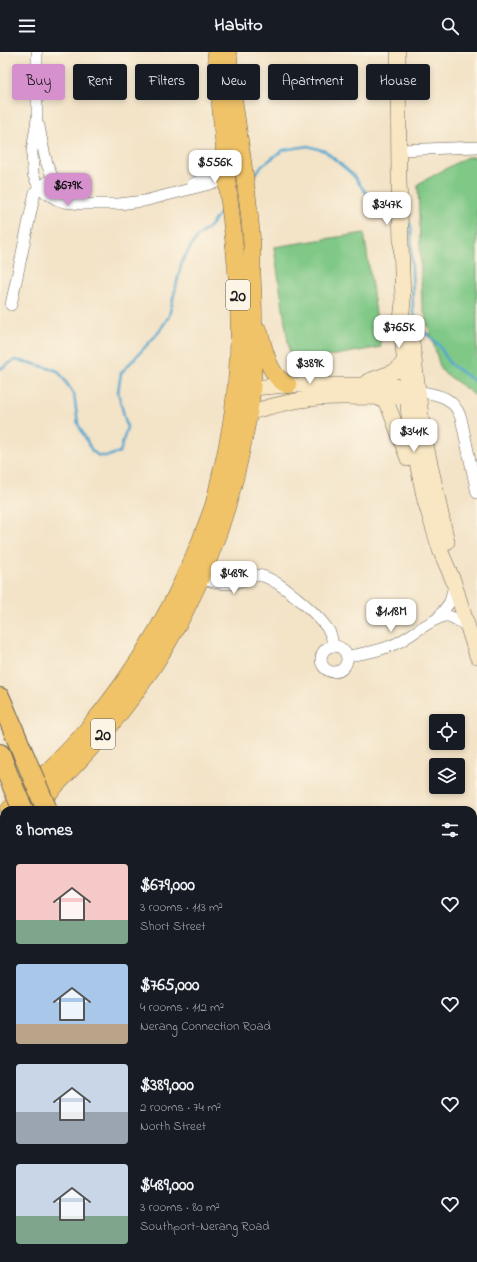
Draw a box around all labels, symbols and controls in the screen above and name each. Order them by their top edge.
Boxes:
text: Habito [214,13,263,39]
icon: menu [16,15,38,37]
icon: search [439,15,461,37]
chip: Buy [12,64,65,100]
chip: Rent [73,64,127,100]
chip: Filters [135,64,199,100]
chip: New [207,64,260,100]
chip: Apartment [268,64,358,100]
chip: House [366,64,430,100]
pin: $556K [187,150,243,184]
text: $556K [198,153,232,172]
pin: $679K [40,173,96,207]
text: $679K [53,176,83,195]
pin: $347K [359,192,415,226]
text: $347K [372,195,402,214]
road number: 20 [226,280,250,310]
pin: $765K [371,315,427,349]
text: $765K [383,318,415,337]
pin: $389K [282,351,338,385]
text: $389K [296,354,324,373]
pin: $341K [386,419,442,453]
text: $341K [399,422,429,441]
pin: $489K [206,561,262,595]
text: $489K [220,564,248,583]
pin: $1.18M [358,599,424,633]
text: $1.18M [375,602,407,621]
map controls [429,714,465,794]
button: locate [429,714,465,750]
road number: 20 [91,719,115,749]
button: layers [429,758,465,794]
text: 8 homes [16,818,73,843]
icon: filters [439,819,461,841]
text: $679,000 [140,873,195,898]
icon: home [48,880,96,928]
icon: heart [439,893,461,915]
text: 3 rooms · 113 m² [140,898,223,917]
text: Short Street [140,917,206,936]
text: $765,000 [140,973,199,998]
icon: home [48,980,96,1028]
icon: heart [439,993,461,1015]
text: 4 rooms · 112 m² [140,998,224,1017]
text: Nerang Connection Road [140,1017,271,1036]
text: $389,000 [140,1073,194,1098]
icon: home [48,1080,96,1128]
icon: heart [439,1093,461,1115]
text: 2 rooms · 74 m² [140,1098,221,1117]
text: North Street [140,1117,206,1136]
text: $489,000 [140,1173,194,1198]
icon: home [48,1180,96,1228]
icon: heart [439,1193,461,1215]
text: 3 rooms · 80 m² [140,1198,220,1217]
text: Southport-Nerang Road [140,1217,270,1236]

